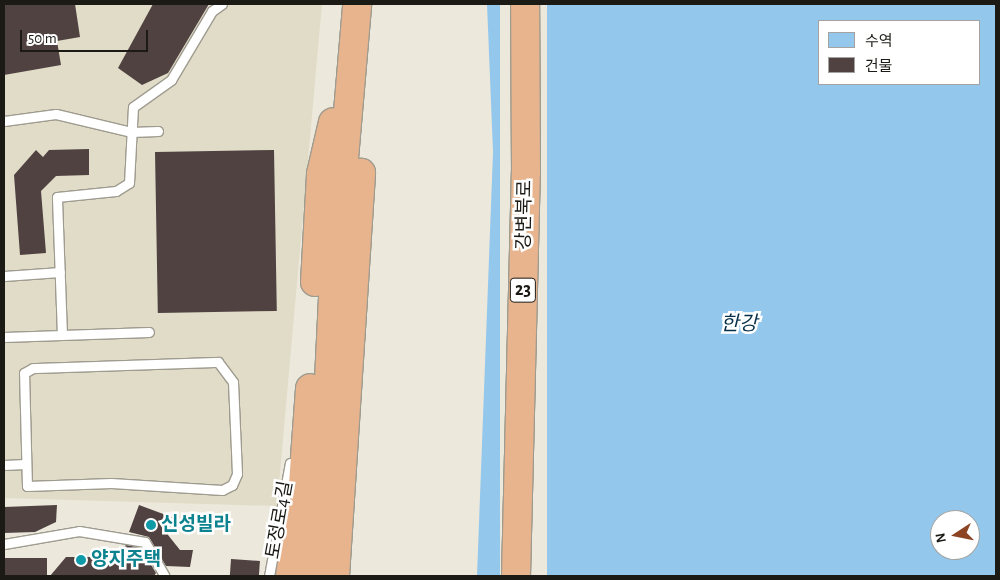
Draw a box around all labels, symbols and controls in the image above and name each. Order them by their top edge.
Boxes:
scale bar [22,20,150,52]
legend [818,20,980,85]
text: 50 m [28,31,57,46]
text: 수역 [865,34,893,49]
text: 건물 [865,59,893,74]
street label: 강변북로 [513,180,537,250]
road number: 23 [509,274,537,306]
water label: 한강 [721,312,757,336]
street label: 토정로4길 [262,479,298,561]
north arrow [930,510,980,560]
place label: 신성빌라 [161,514,231,536]
marker: 신성빌라 [145,519,157,531]
text: N [933,532,949,544]
place label: 양지주택 [91,549,161,571]
marker: 양지주택 [75,554,87,566]

